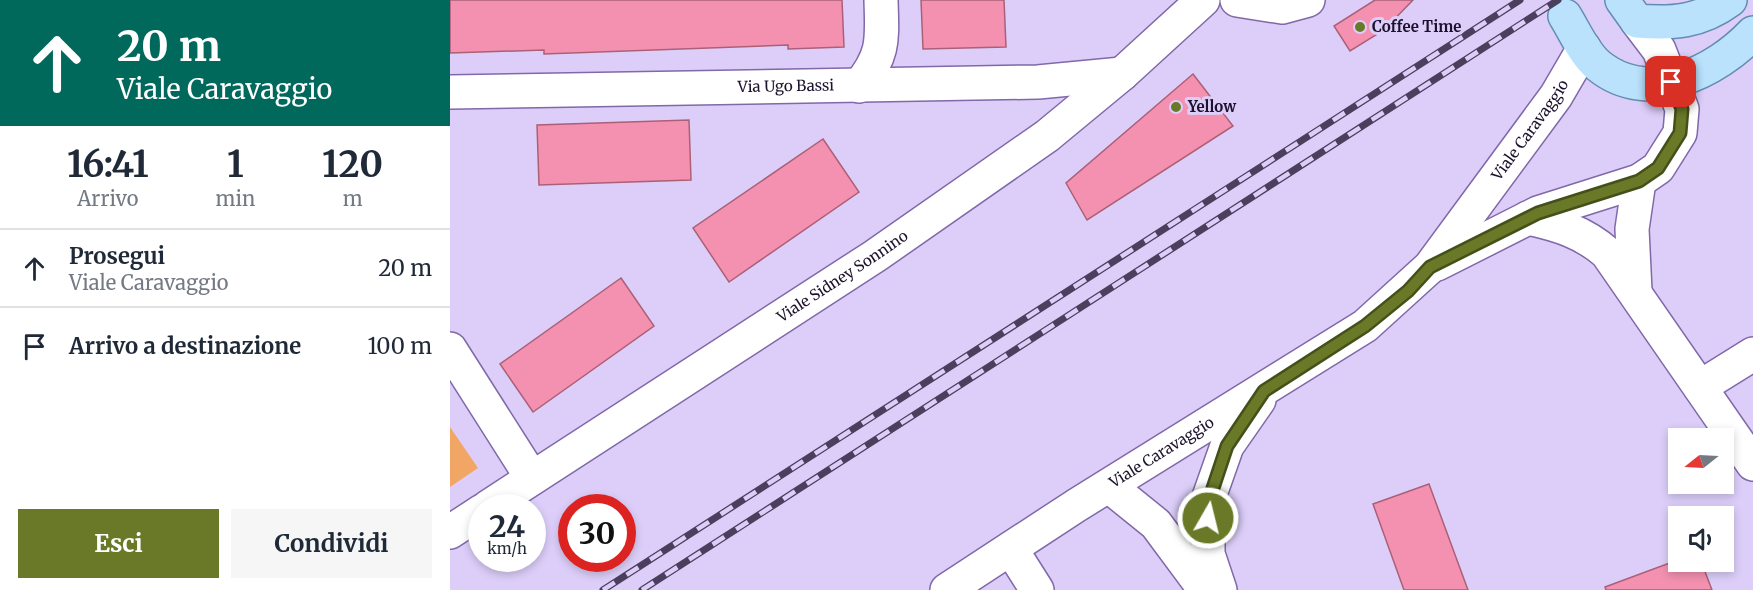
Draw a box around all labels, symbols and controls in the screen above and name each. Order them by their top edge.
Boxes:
place label: Coffee Time [1372,17,1461,36]
text: 20 m [117,20,221,72]
marker: Coffee Time [1353,20,1367,34]
icon: ahead [18,24,96,102]
pin [1645,56,1696,107]
icon: arrive [1654,65,1687,98]
text: Viale Caravaggio [117,72,332,106]
street label: Via Ugo Bassi [737,75,834,96]
street label: Viale Caravaggio [1487,76,1573,185]
place label: Yellow [1187,97,1237,116]
marker: Yellow [1169,100,1183,114]
text: 16:41 [67,142,149,187]
text: 1 [227,142,244,187]
text: 120 [322,142,383,187]
text: Arrivo [77,186,138,211]
text: min [216,186,255,211]
text: m [343,186,363,211]
street label: Viale Sidney Sonnino [772,226,912,327]
text: Prosegui [69,242,165,270]
icon: ahead [18,252,51,285]
text: 20 m [378,254,432,282]
text: Viale Caravaggio [69,270,228,295]
icon: arrive [18,330,51,363]
text: Arrivo a destinazione [69,332,301,360]
text: 100 m [367,332,432,360]
street label: Viale Caravaggio [1105,412,1217,492]
north arrow [1668,428,1734,494]
map controls [1668,428,1734,572]
position arrow [1176,486,1240,550]
speed limit sign: 30 [558,494,636,572]
button: sound [1668,506,1734,572]
text: 24 [489,507,525,545]
button: Esci [18,509,219,578]
button: Condividi [231,509,432,578]
text: km/h [487,539,527,558]

